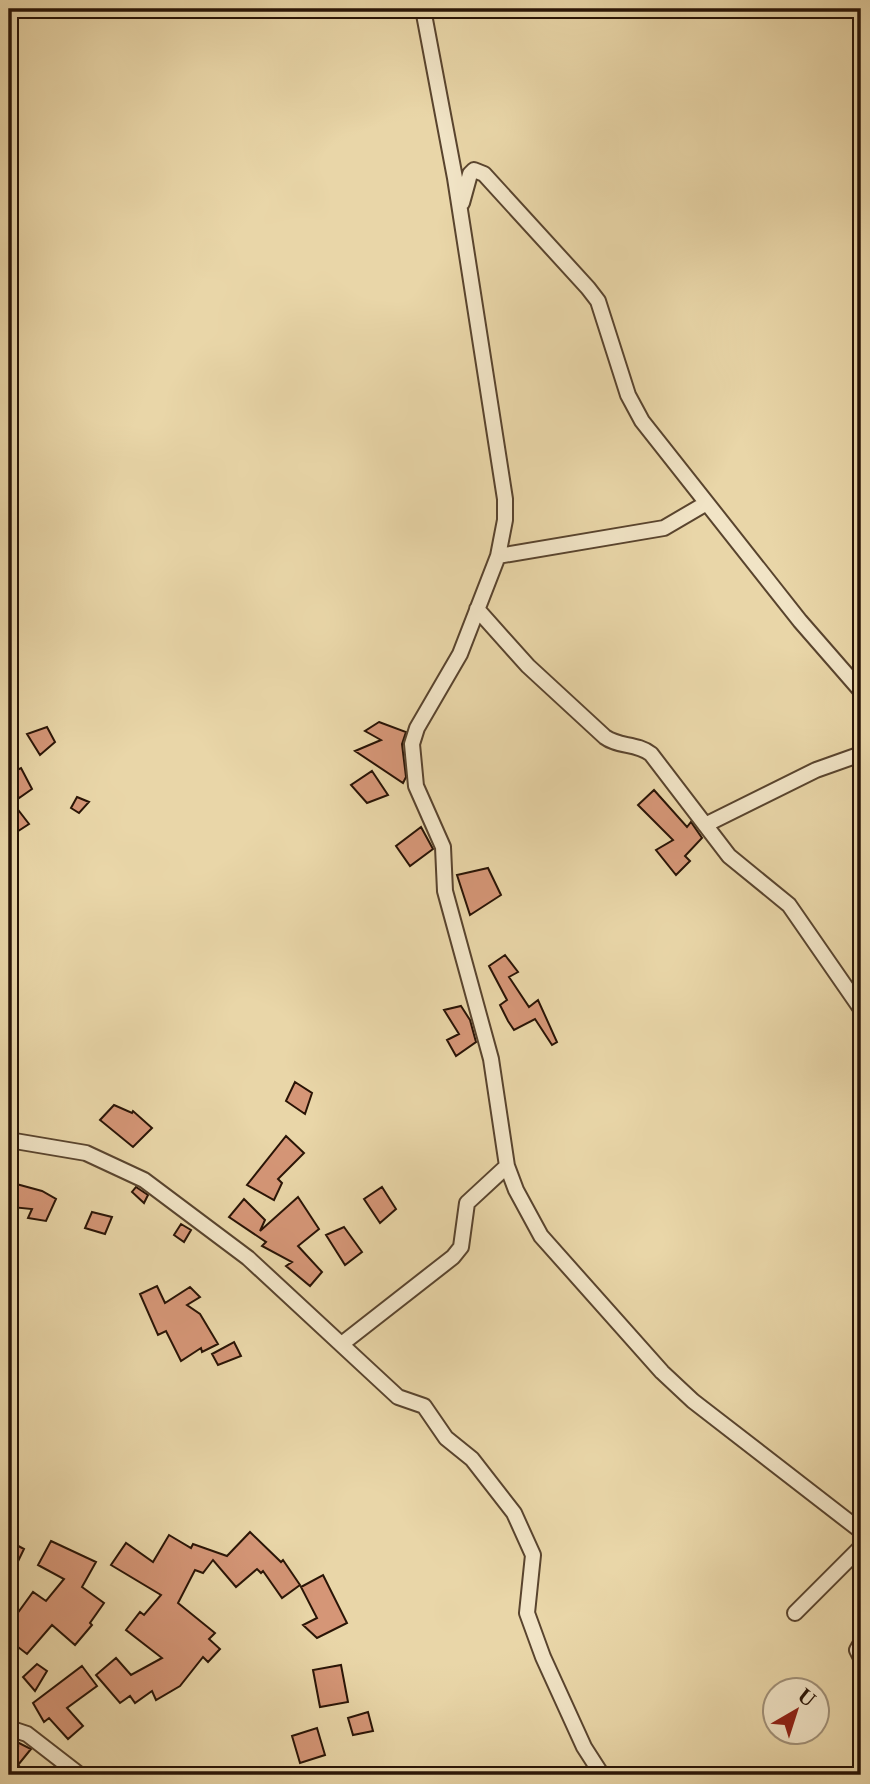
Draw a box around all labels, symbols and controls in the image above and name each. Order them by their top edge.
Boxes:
north arrow [762,1676,832,1746]
text: U [793,1684,820,1712]

